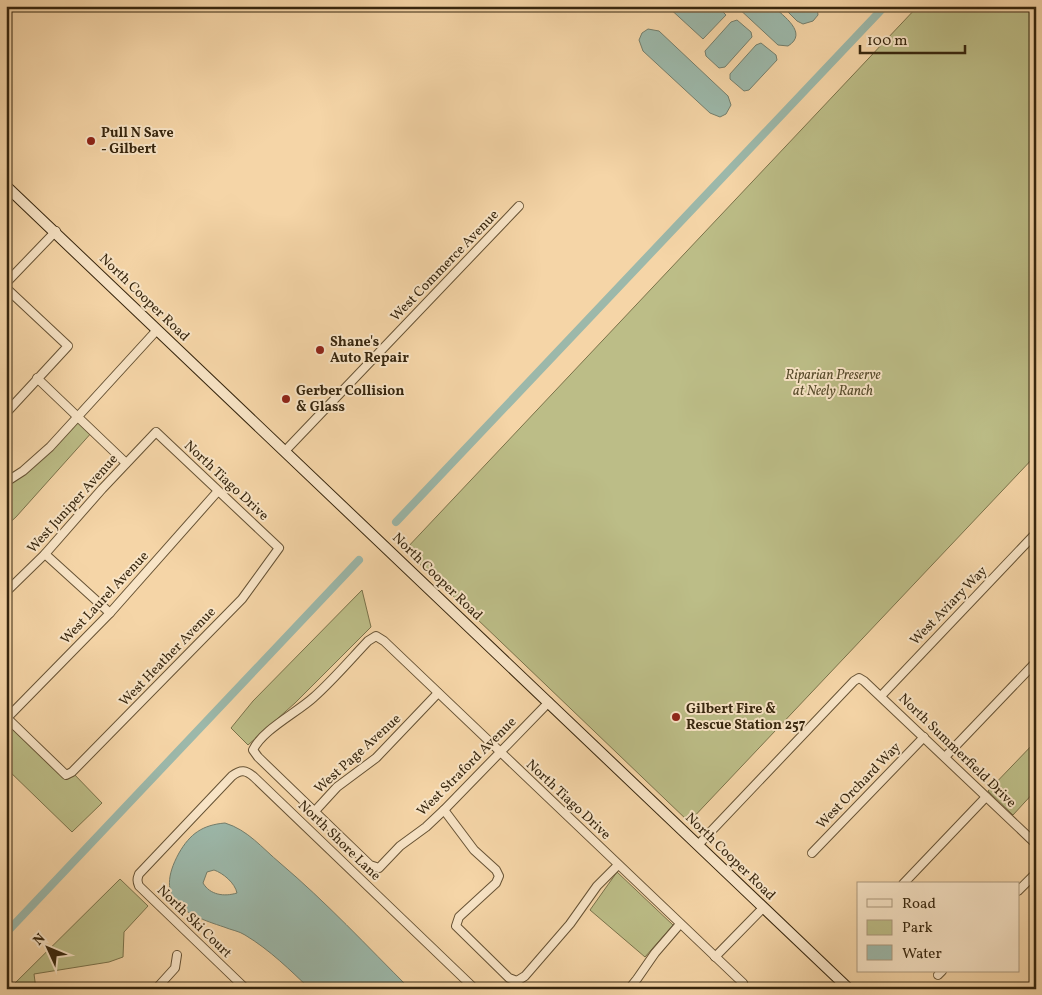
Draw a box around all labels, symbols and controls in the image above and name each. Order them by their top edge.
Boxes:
scale bar [860,22,964,54]
text: 100 m [867,31,907,52]
place label: Pull N Save - Gilbert [101,124,174,159]
marker: Pull N Save - Gilbert [85,135,97,147]
street label: West Commerce Avenue [387,206,504,326]
street label: North Cooper Road [95,250,193,346]
place label: Shane's Auto Repair [330,333,409,368]
marker: Shane's Auto Repair [314,344,326,356]
park label: Riparian Preserve at Neely Ranch [785,366,881,401]
place label: Gerber Collision & Glass [296,382,404,417]
marker: Gerber Collision & Glass [280,393,292,405]
street label: North Tiago Drive [179,437,273,526]
street label: West Juniper Avenue [23,450,123,558]
street label: North Cooper Road [388,529,486,625]
street label: West Laurel Avenue [57,547,154,649]
street label: West Aviary Way [906,562,992,650]
street label: West Heather Avenue [115,603,221,711]
street label: North Summerfield Drive [894,690,1020,813]
place label: Gilbert Fire & Rescue Station 257 [686,700,806,735]
street label: West Page Avenue [310,710,406,798]
marker: Gilbert Fire & Rescue Station 257 [670,711,682,723]
street label: West Straford Avenue [413,713,521,821]
street label: West Orchard Way [813,738,906,834]
street label: North Tiago Drive [521,756,615,845]
street label: North Shore Lane [293,797,385,886]
street label: North Cooper Road [681,809,779,905]
street label: North Ski Court [152,881,236,963]
legend [857,882,1020,972]
text: Road [902,894,936,915]
text: Park [902,918,933,939]
north arrow [22,922,72,972]
text: N [29,930,50,950]
text: Water [902,944,942,965]

